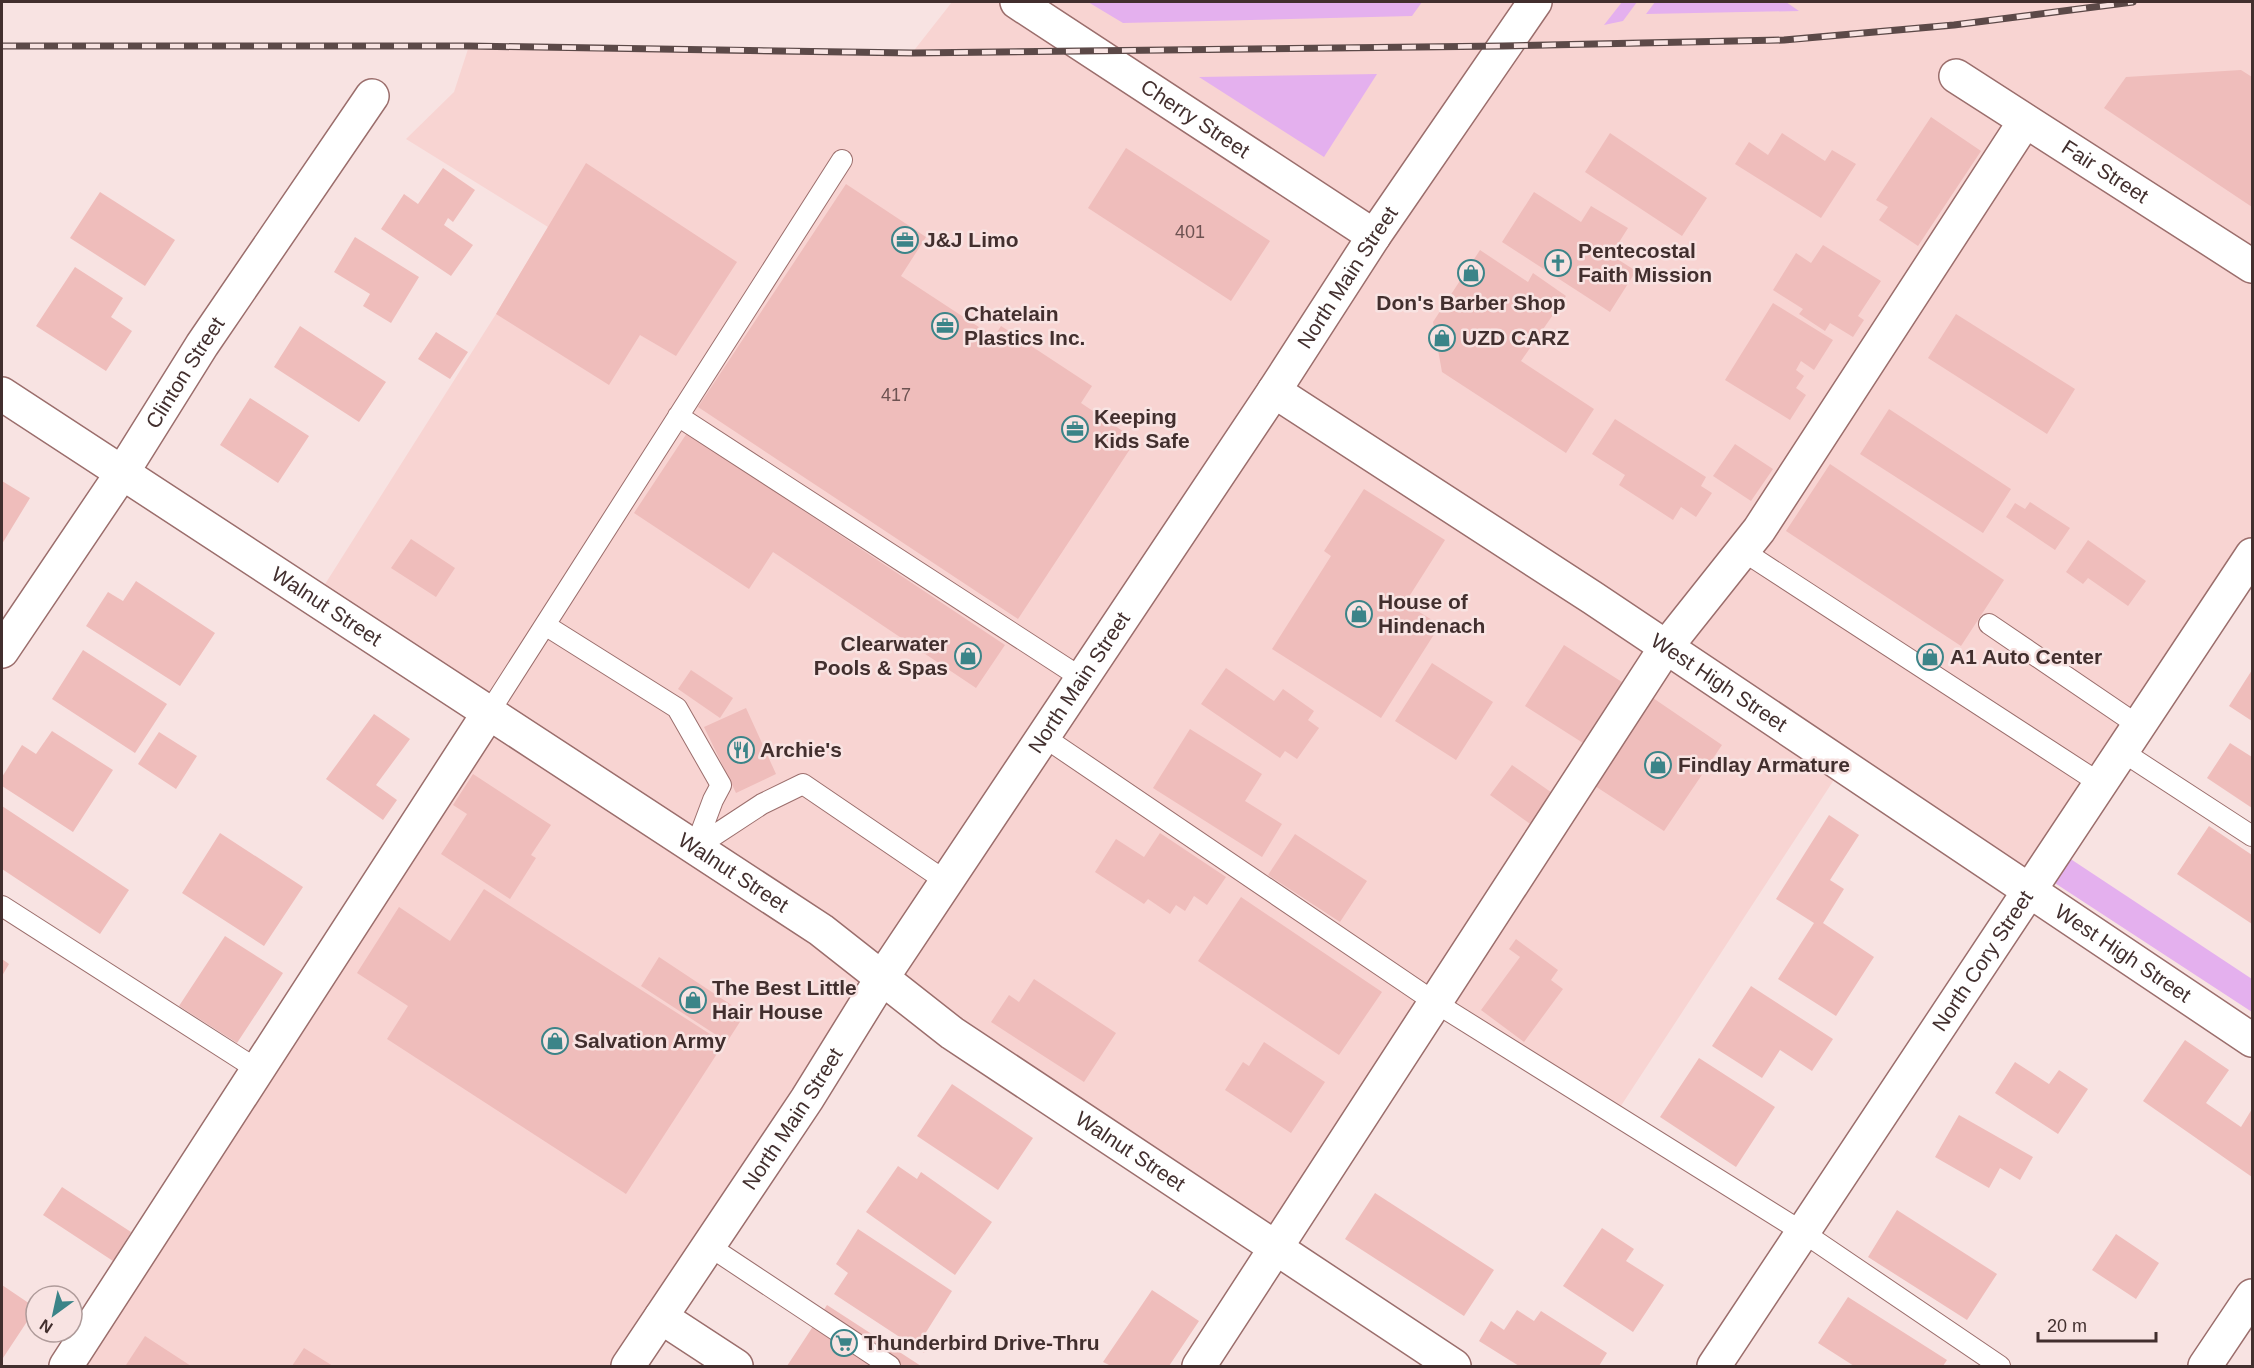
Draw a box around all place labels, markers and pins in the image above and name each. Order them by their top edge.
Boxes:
office icon: J&J Limo [890,225,920,255]
place label: J&J Limo [924,228,1019,251]
place label: Pentecostal Faith Mission [1578,239,1712,286]
church icon: Pentecostal Faith Mission [1543,248,1573,278]
shop icon: Don's Barber Shop [1456,258,1486,288]
place label: Don's Barber Shop [1376,291,1566,314]
place label: Chatelain Plastics Inc. [964,302,1085,349]
office icon: Chatelain Plastics Inc. [930,311,960,341]
shop icon: UZD CARZ [1427,323,1457,353]
place label: UZD CARZ [1462,326,1569,349]
place label: Keeping Kids Safe [1094,405,1190,452]
office icon: Keeping Kids Safe [1060,414,1090,444]
place label: House of Hindenach [1378,590,1485,637]
shop icon: House of Hindenach [1344,599,1374,629]
place label: Clearwater Pools & Spas [814,632,948,679]
shop icon: Clearwater Pools & Spas [953,641,983,671]
shop icon: A1 Auto Center [1915,642,1945,672]
place label: A1 Auto Center [1950,645,2102,668]
restaurant icon: Archie's [726,735,756,765]
place label: Archie's [760,738,842,761]
shop icon: Findlay Armature [1643,750,1673,780]
place label: Findlay Armature [1678,753,1850,776]
place label: The Best Little Hair House [712,976,857,1023]
shop icon: The Best Little Hair House [678,985,708,1015]
shop icon: Salvation Army [540,1026,570,1056]
place label: Salvation Army [574,1029,726,1052]
supermarket icon: Thunderbird Drive-Thru [829,1328,859,1358]
place label: Thunderbird Drive-Thru [864,1331,1100,1354]

